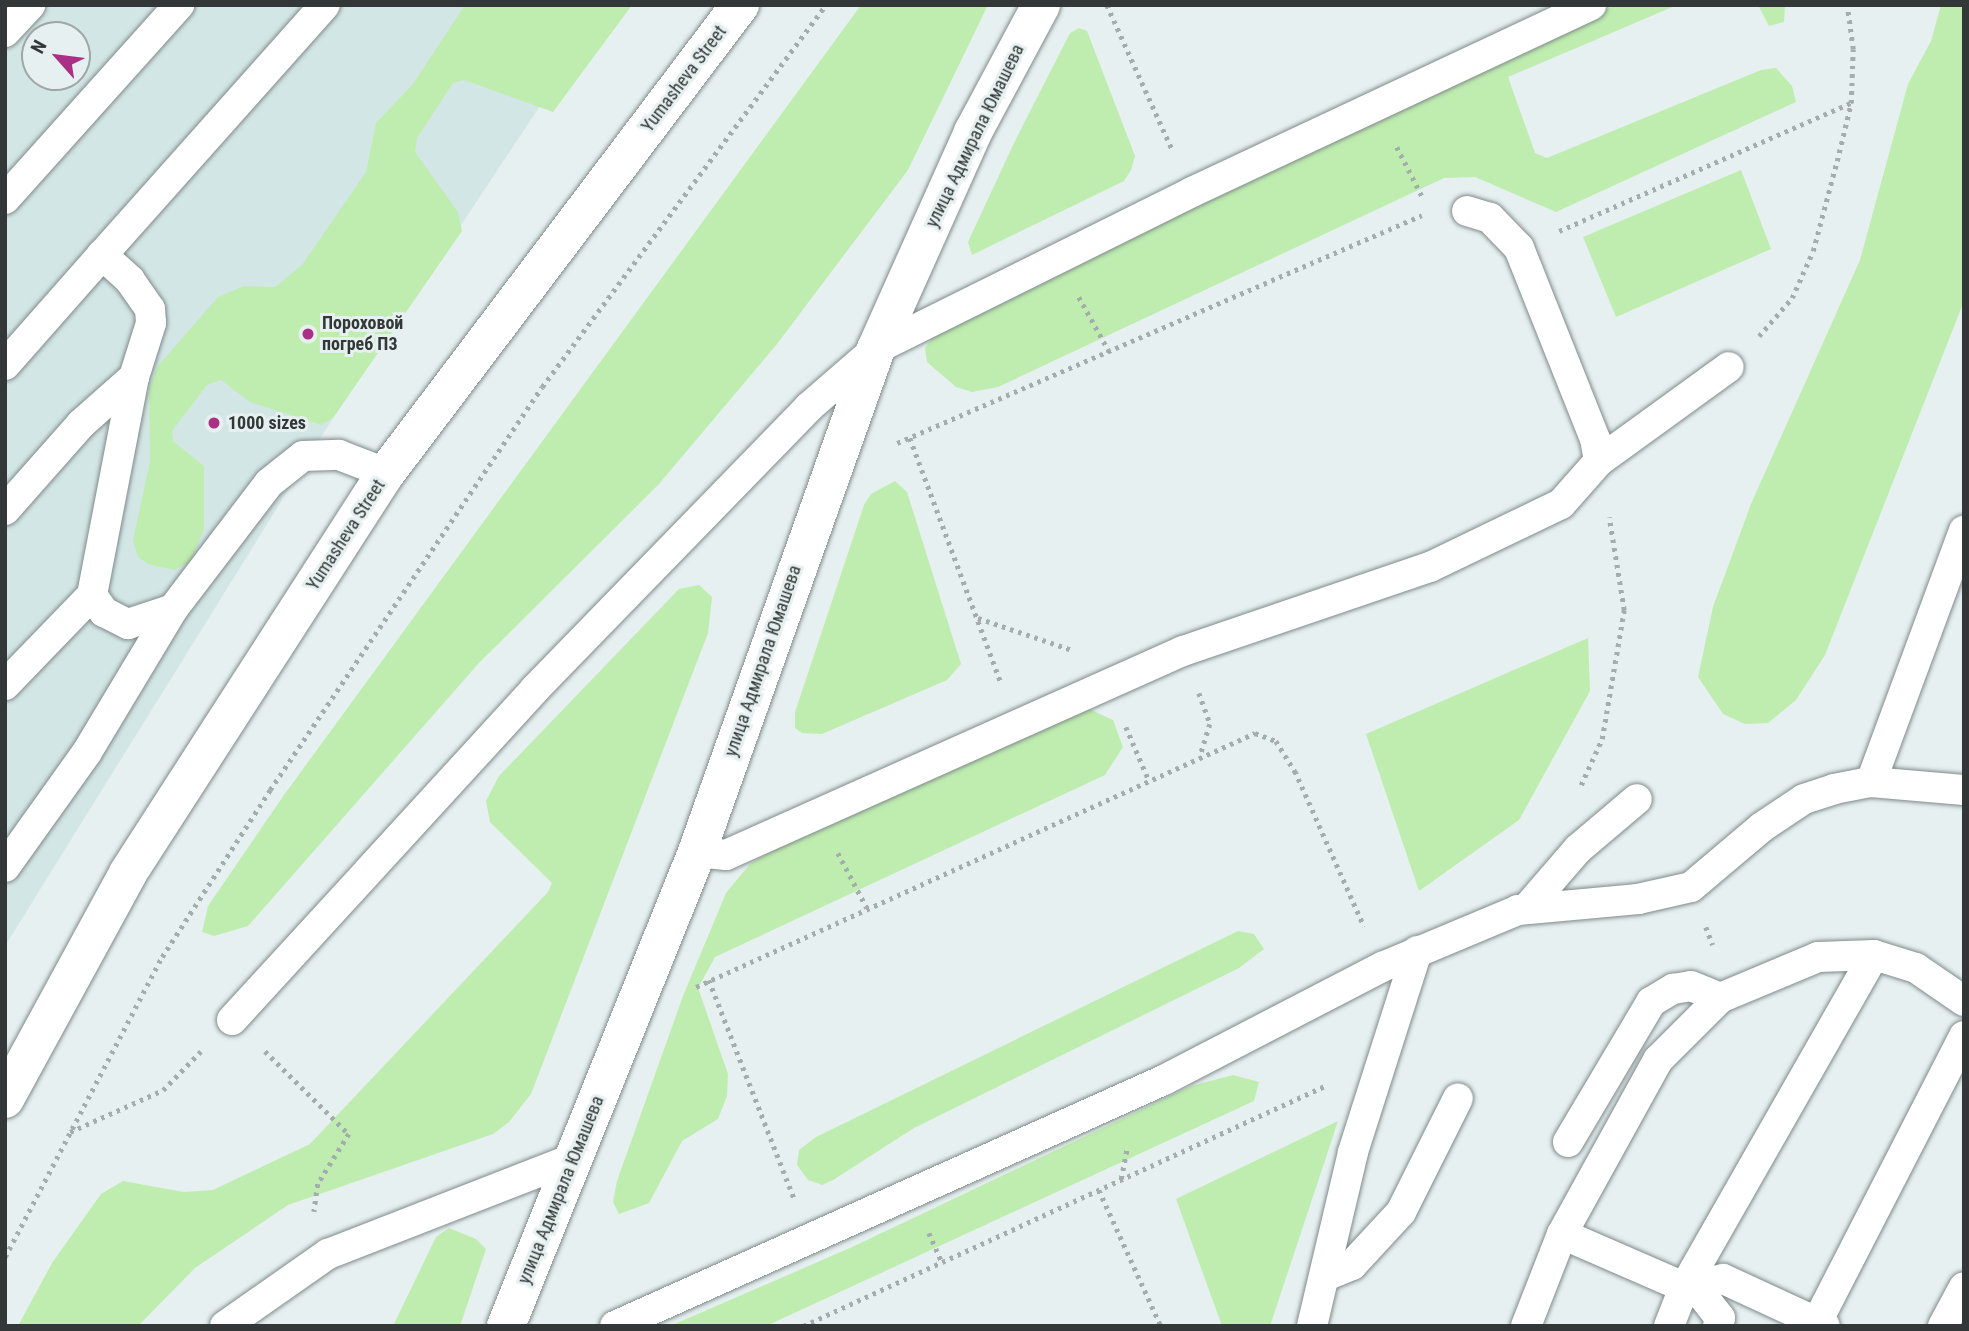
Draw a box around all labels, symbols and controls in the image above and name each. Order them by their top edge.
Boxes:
north arrow [21,21,91,91]
street label: Yumasheva Street [637,22,731,136]
text: N [26,36,52,57]
street label: улица Адмирала Юмашева [921,41,1029,231]
place label: Пороховой погреб П3 [322,313,403,356]
marker: Пороховой погреб П3 [300,326,316,342]
place label: 1000 sizes [228,412,306,434]
marker: 1000 sizes [206,415,222,431]
street label: Yumasheva Street [302,476,390,594]
street label: улица Адмирала Юмашева [720,563,806,759]
street label: улица Адмирала Юмашева [513,1093,609,1287]

